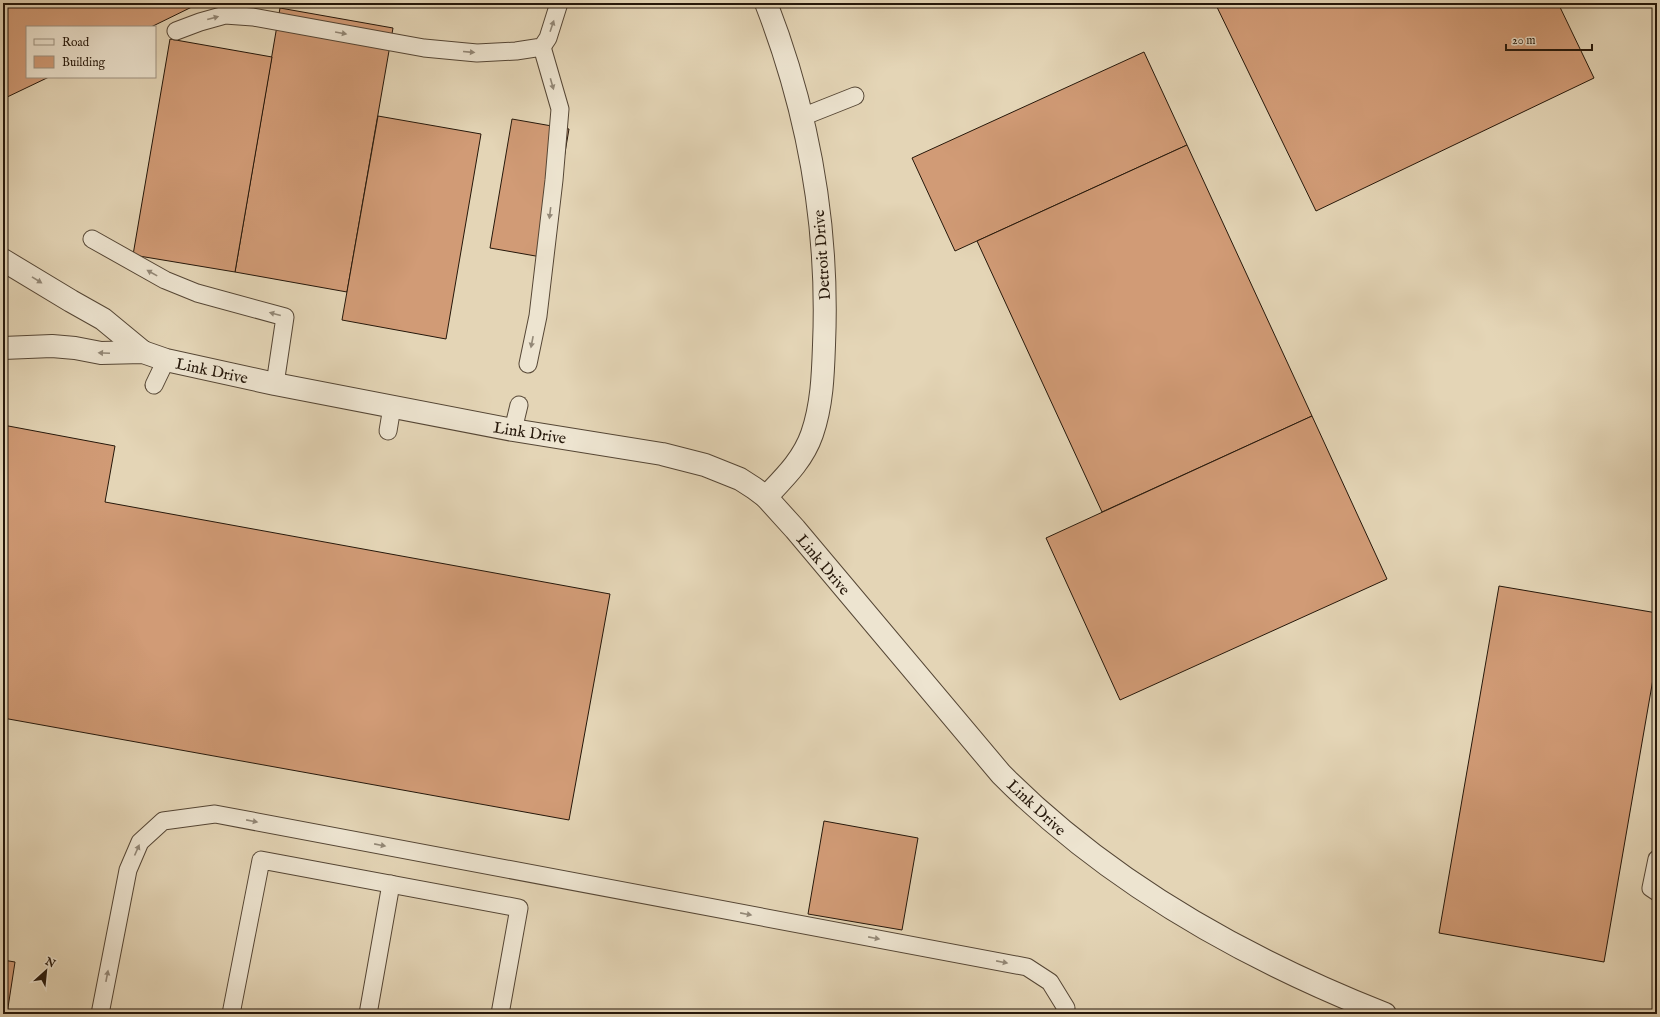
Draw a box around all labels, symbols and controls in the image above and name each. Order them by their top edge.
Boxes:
one-way arrow [207,15,219,21]
one-way arrow [550,19,556,31]
legend [26,26,156,78]
scale bar [1506,26,1592,52]
one-way arrow [335,30,347,36]
text: 20 m [1512,33,1535,48]
text: Road [62,35,90,50]
one-way arrow [463,49,475,56]
text: Building [62,55,106,70]
one-way arrow [550,78,556,91]
one-way arrow [547,207,553,219]
street label: Detroit Drive [810,209,836,301]
one-way arrow [146,270,158,277]
one-way arrow [31,276,43,283]
one-way arrow [269,311,281,317]
one-way arrow [529,336,535,348]
one-way arrow [98,349,110,356]
street label: Link Drive [174,355,250,389]
street label: Link Drive [492,418,568,450]
street label: Link Drive [791,531,854,600]
street label: Link Drive [1002,776,1069,841]
one-way arrow [246,818,258,824]
one-way arrow [374,842,386,848]
one-way arrow [134,844,140,855]
one-way arrow [740,911,752,917]
one-way arrow [868,935,880,941]
north arrow [26,951,66,991]
text: N [42,954,58,972]
one-way arrow [996,960,1008,966]
one-way arrow [105,970,111,982]

